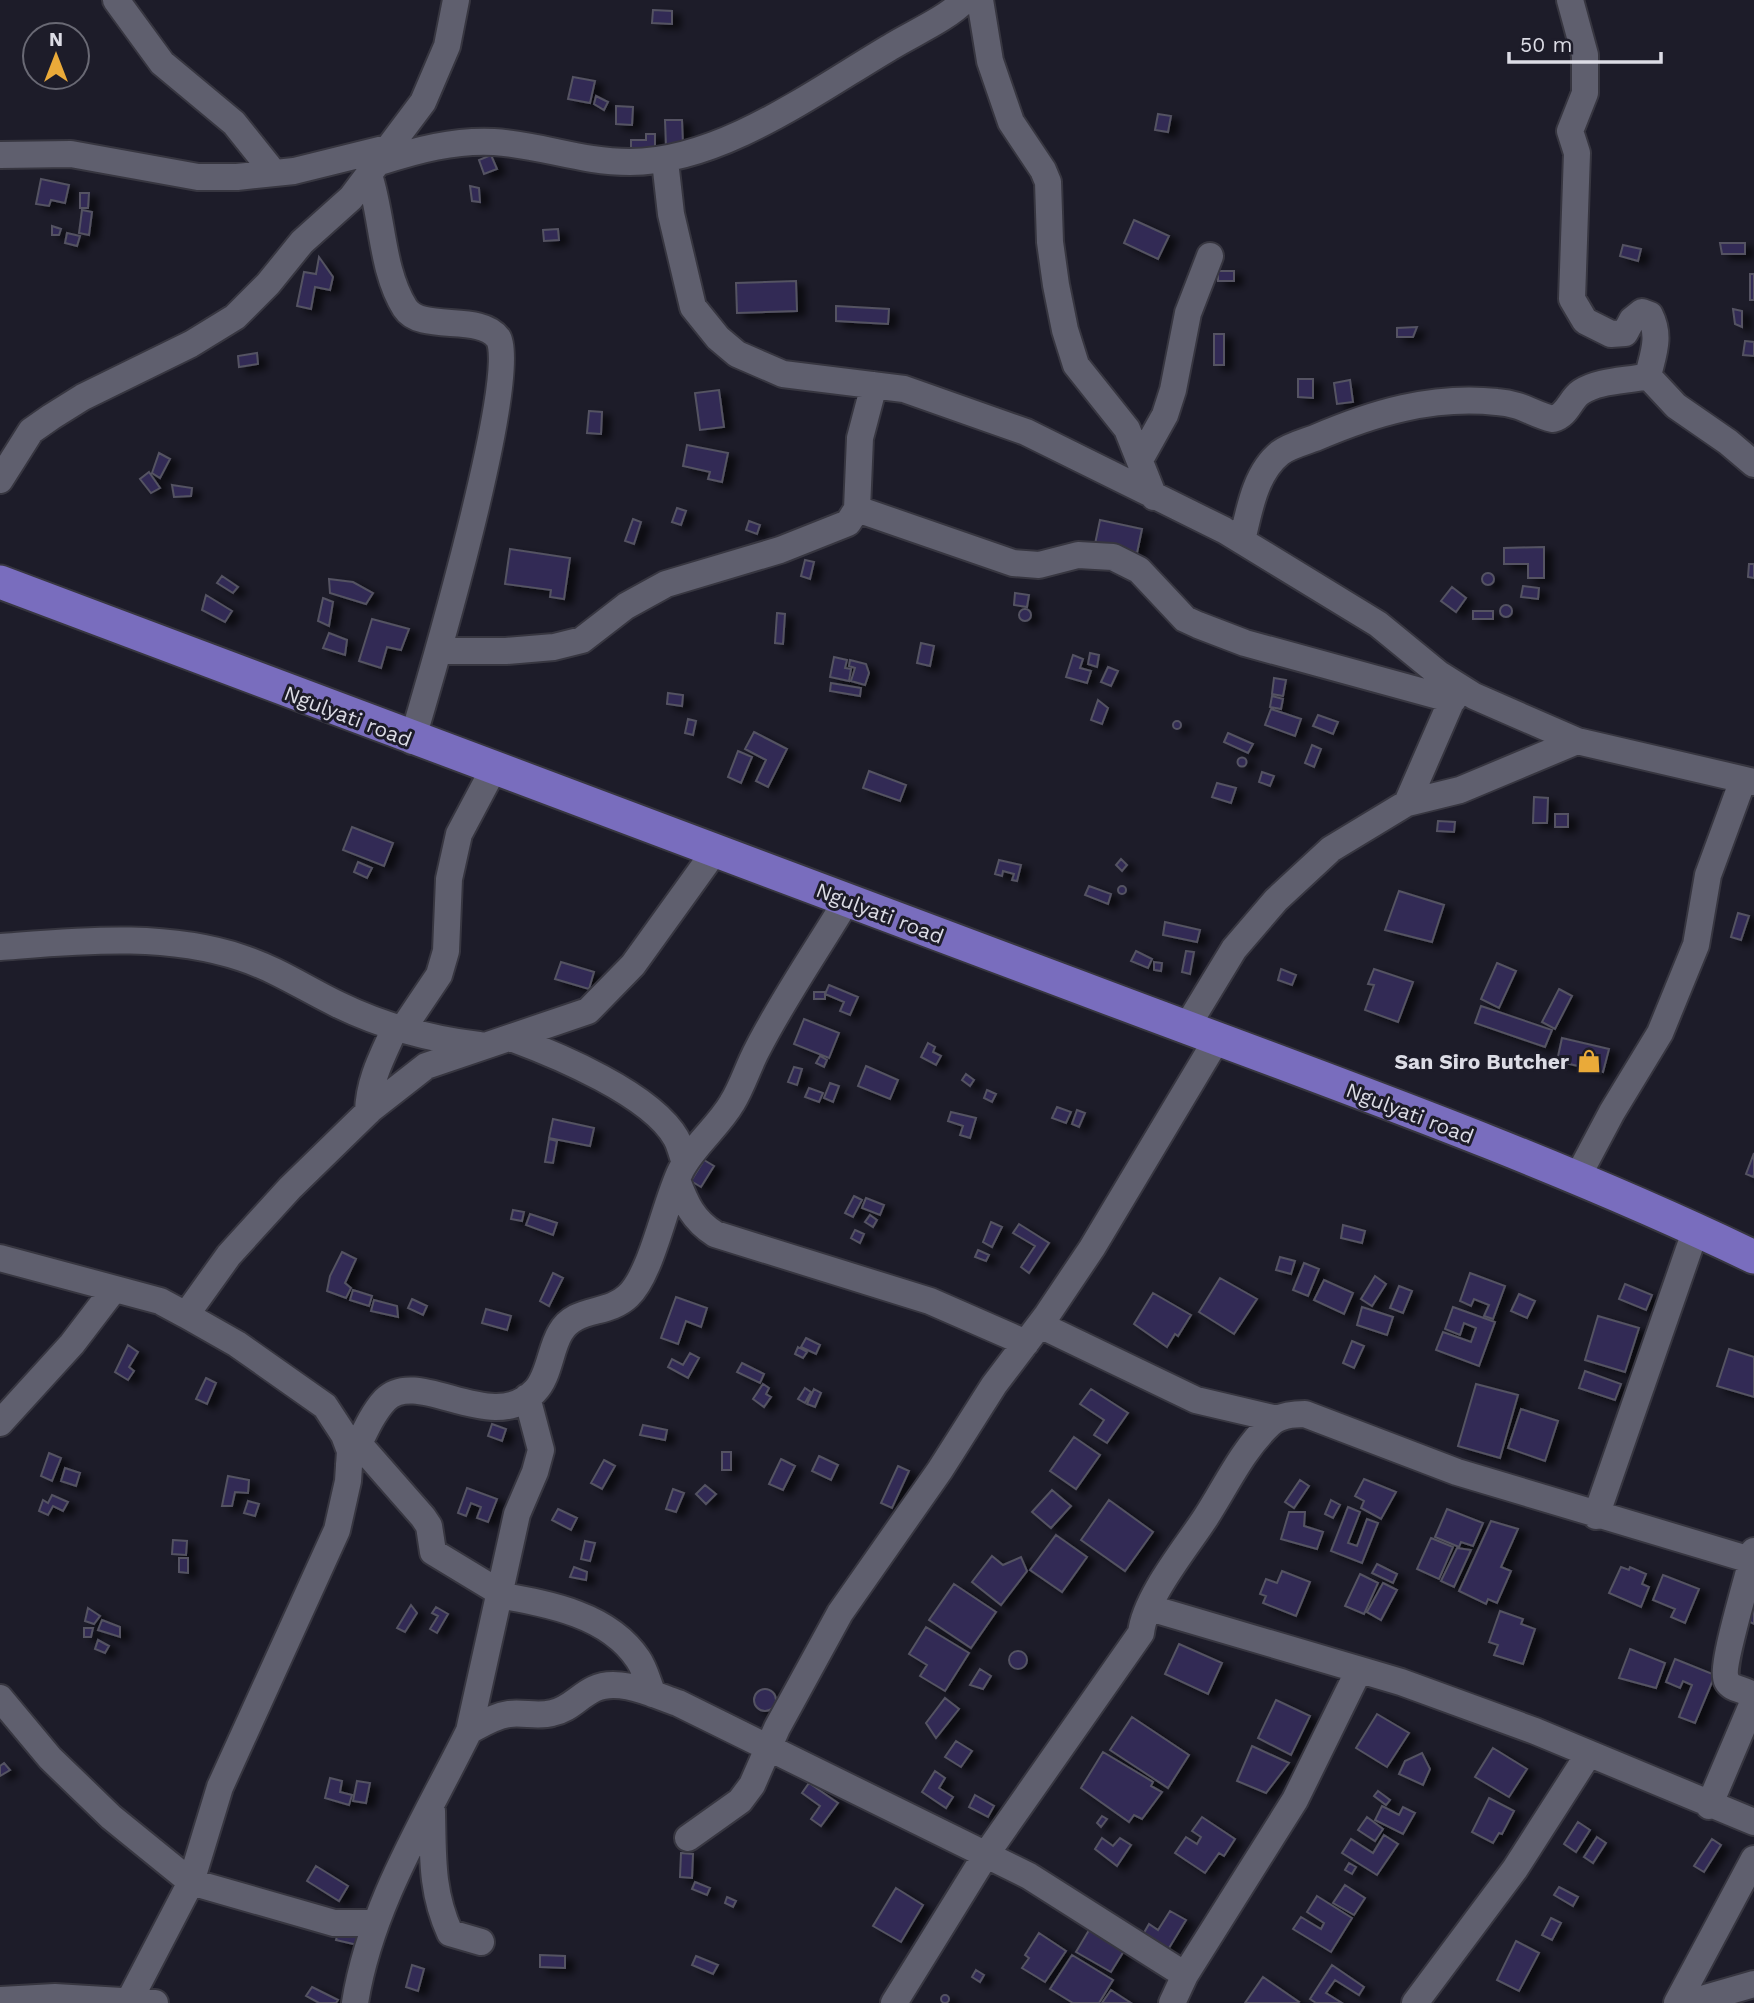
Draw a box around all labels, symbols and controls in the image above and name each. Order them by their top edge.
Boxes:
north arrow [21,21,91,91]
scale bar [1509,21,1661,65]
text: N [49,28,63,51]
text: 50 m [1520,32,1572,57]
street label: Ngulyati road [281,680,415,752]
street label: Ngulyati road [813,877,947,949]
shop icon: San Siro Butcher [1575,1047,1603,1075]
place label: San Siro Butcher [1395,1049,1569,1074]
street label: Ngulyati road [1343,1077,1477,1149]

